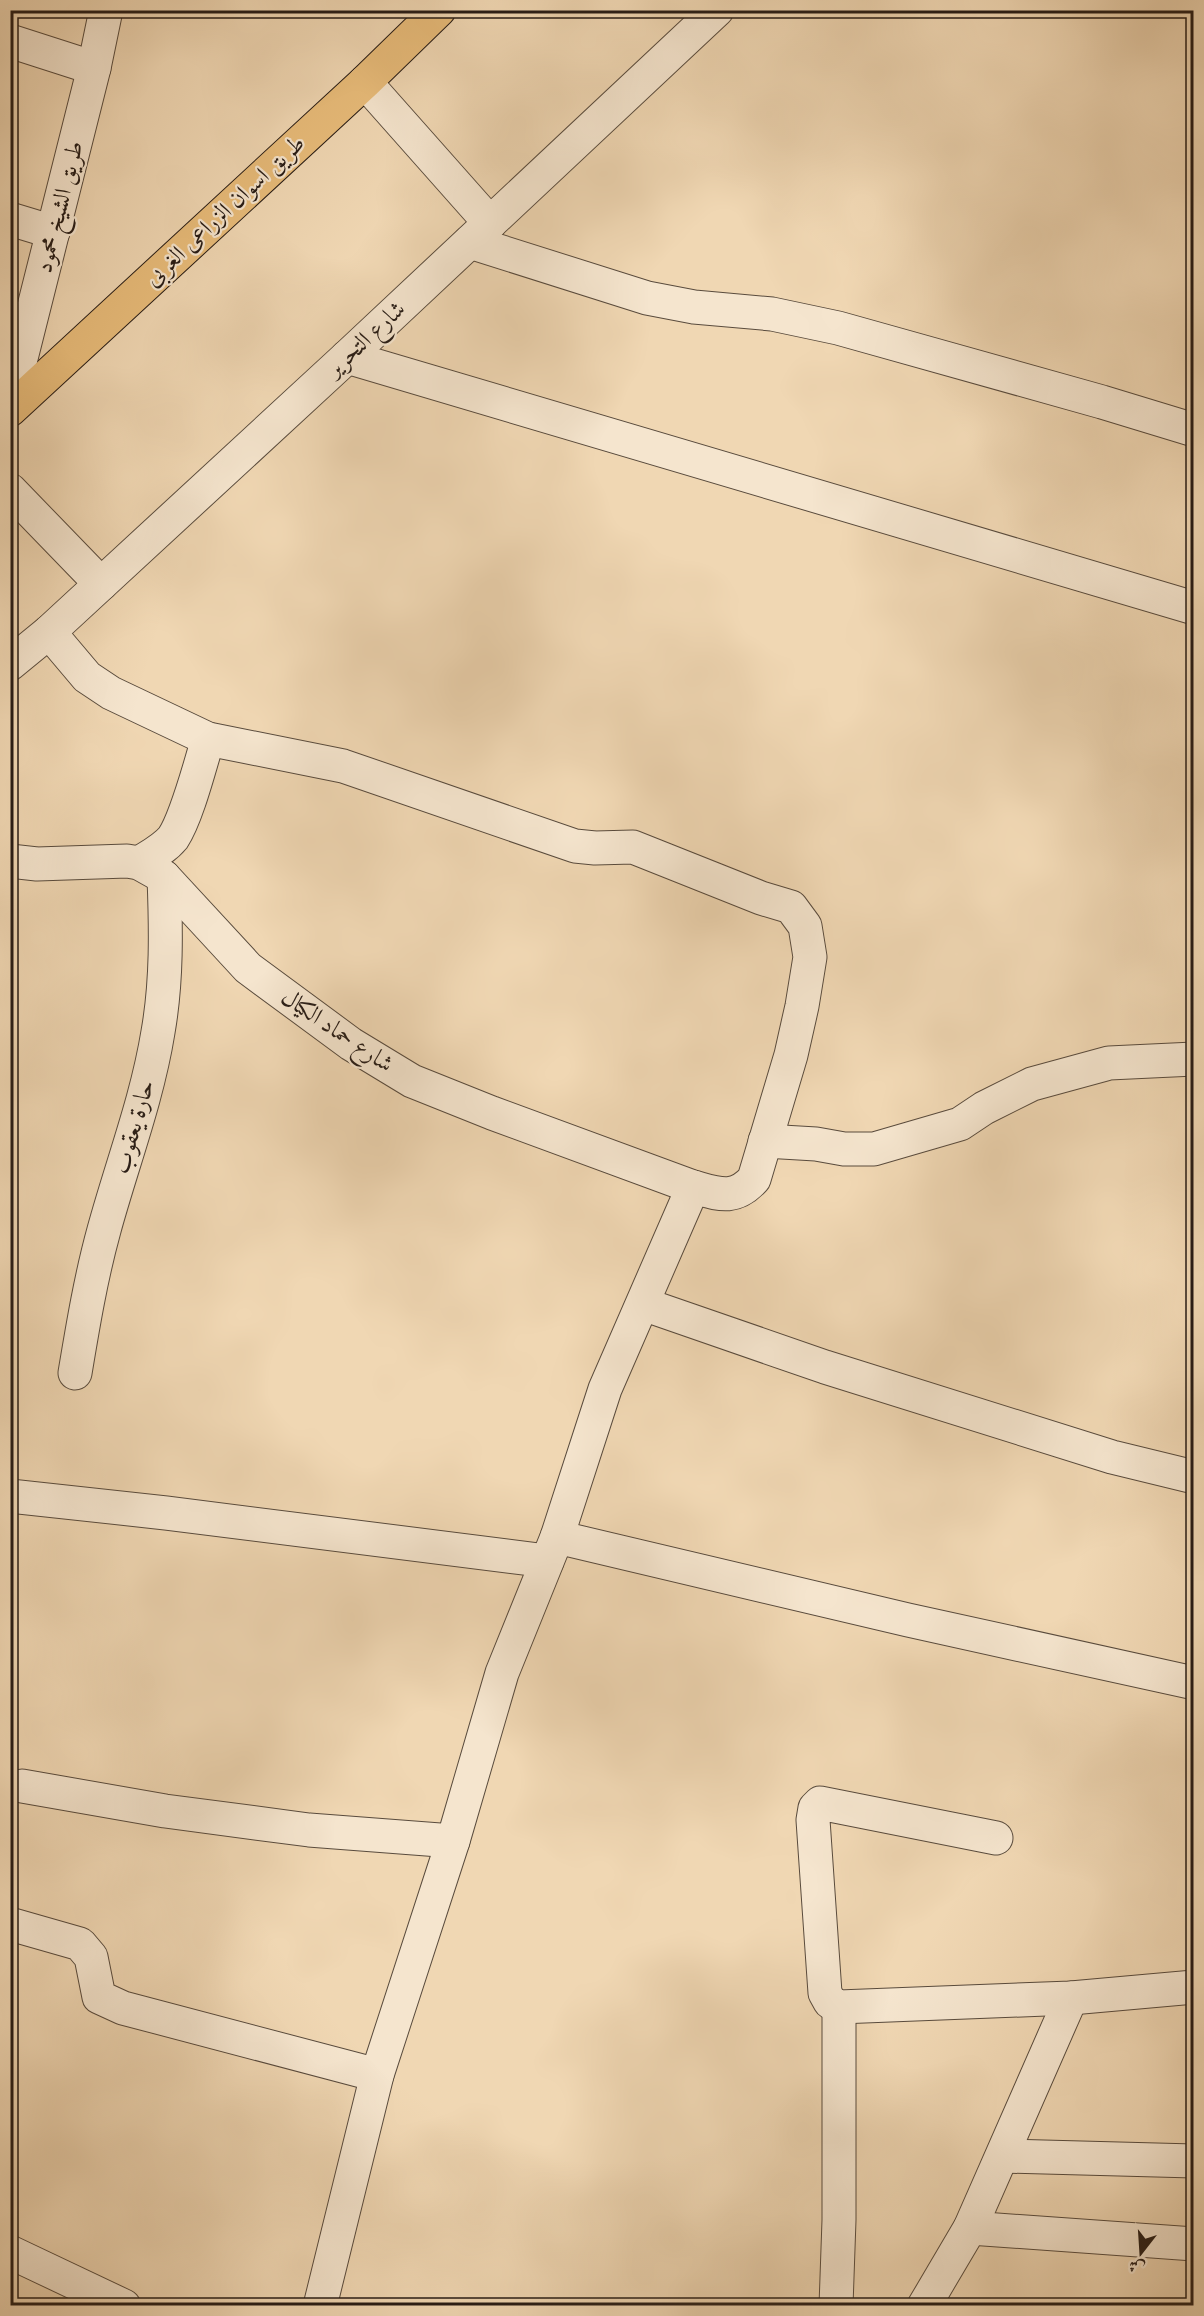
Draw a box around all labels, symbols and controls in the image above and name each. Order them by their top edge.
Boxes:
street label: طريق اسوان الزراعى الغربى [138,129,312,294]
street label: طريق الشيخ محمود [29,138,96,277]
street label: شارع التحرير [318,294,415,388]
street label: شارع حماد الكيال [273,982,399,1083]
street label: حارة يعقوب [106,1076,162,1178]
north arrow [1111,2223,1171,2283]
text: ش [1126,2255,1147,2278]

